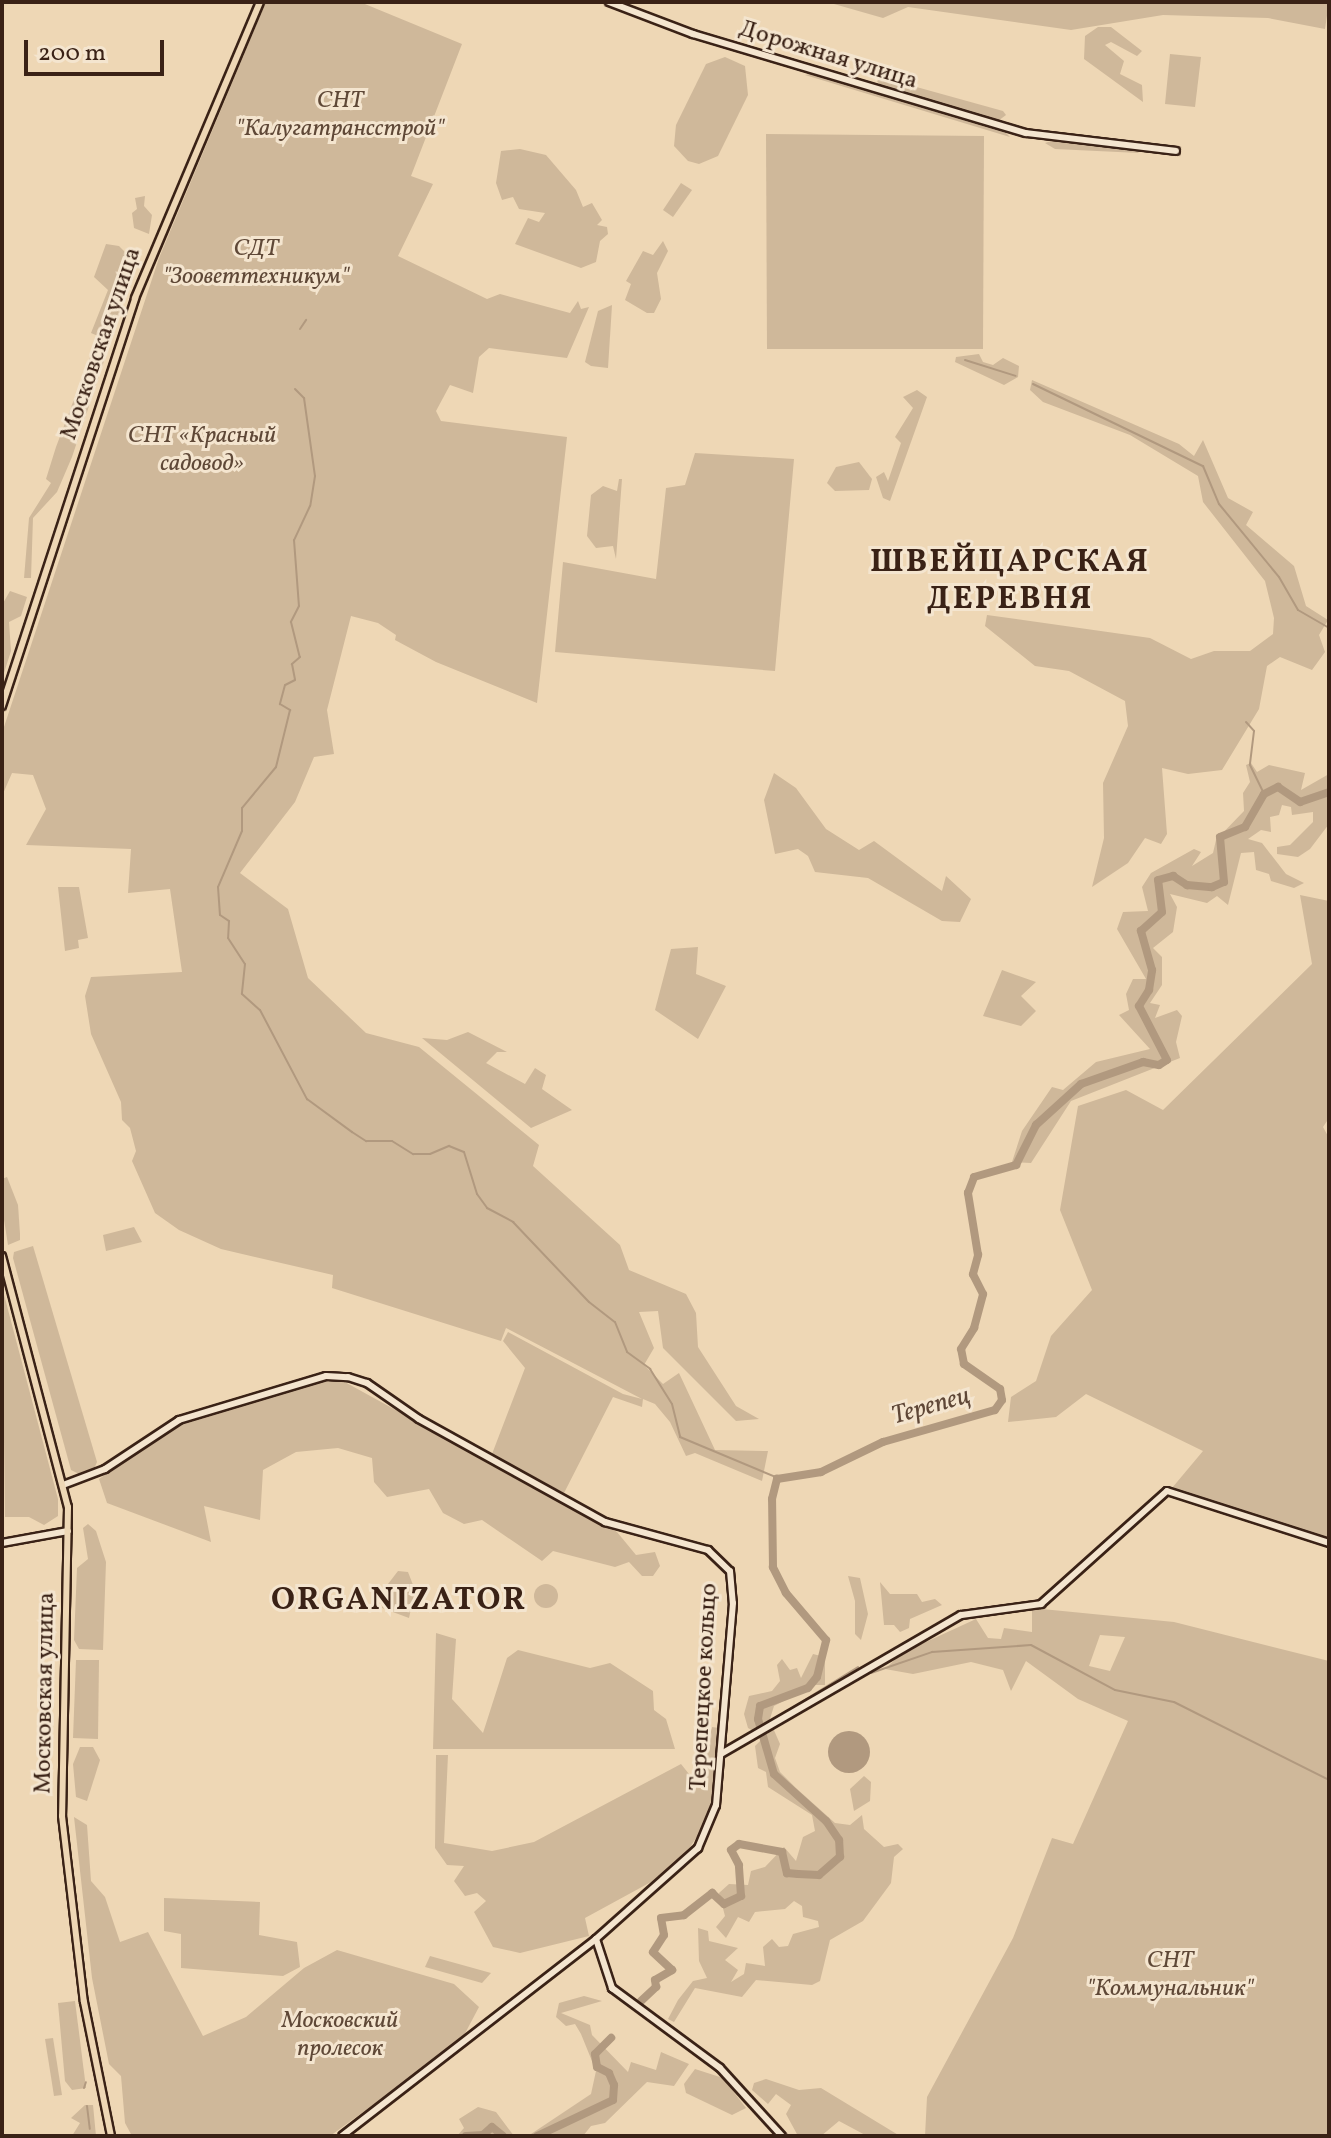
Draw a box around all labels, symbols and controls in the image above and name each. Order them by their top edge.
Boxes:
street label: Дорожная улица [735,15,921,97]
scale bar [28,24,168,74]
text: 200 m [38,37,106,71]
park label: СНТ "Калугатрансстрой" [236,88,444,144]
park label: СДТ "Зооветтехникум" [163,236,349,292]
street label: Московская улица [55,244,149,444]
park label: СНТ «Красный садовод» [128,423,276,479]
district label: ШВЕЙЦАРСКАЯ ДЕРЕВНЯ [870,545,1150,620]
water label: Терепец [888,1381,974,1433]
district label: ORGANIZATOR [271,1582,527,1620]
street label: Терепецкое кольцо [685,1582,725,1792]
street label: Московская улица [30,1592,62,1794]
park label: СНТ "Коммунальник" [1087,1948,1253,2004]
park label: Московский пролесок [282,2008,398,2064]

